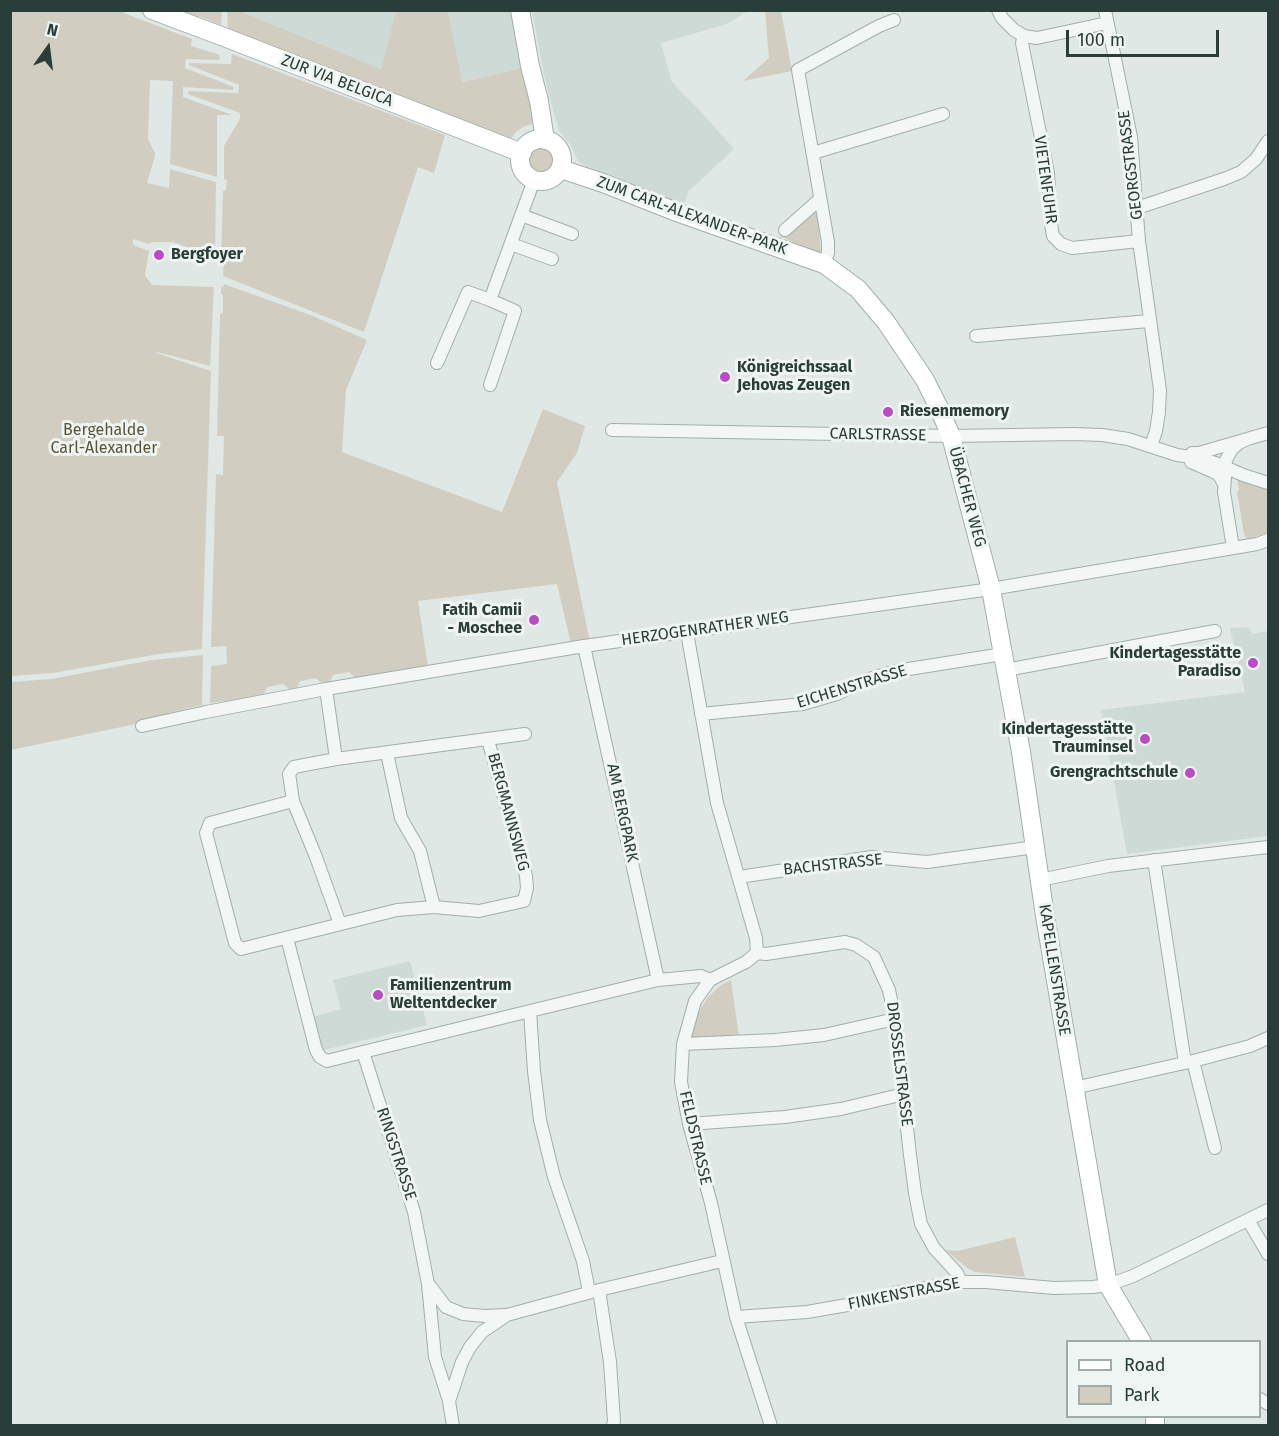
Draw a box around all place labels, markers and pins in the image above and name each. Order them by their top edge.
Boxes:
place label: Bergfoyer [171,245,243,265]
marker: Bergfoyer [152,248,166,262]
place label: Königreichssaal Jehovas Zeugen [737,358,852,396]
marker: Königreichssaal Jehovas Zeugen [718,370,732,384]
place label: Riesenmemory [900,402,1009,422]
marker: Riesenmemory [881,405,895,419]
place label: Fatih Camii - Moschee [442,601,522,639]
marker: Fatih Camii - Moschee [527,613,541,627]
place label: Kindertagesstätte Paradiso [1109,644,1241,682]
marker: Kindertagesstätte Paradiso [1246,656,1260,670]
place label: Kindertagesstätte Trauminsel [1001,720,1133,758]
marker: Kindertagesstätte Trauminsel [1138,732,1152,746]
place label: Grengrachtschule [1050,763,1178,783]
marker: Grengrachtschule [1183,766,1197,780]
place label: Familienzentrum Weltentdecker [390,976,511,1014]
marker: Familienzentrum Weltentdecker [371,988,385,1002]

